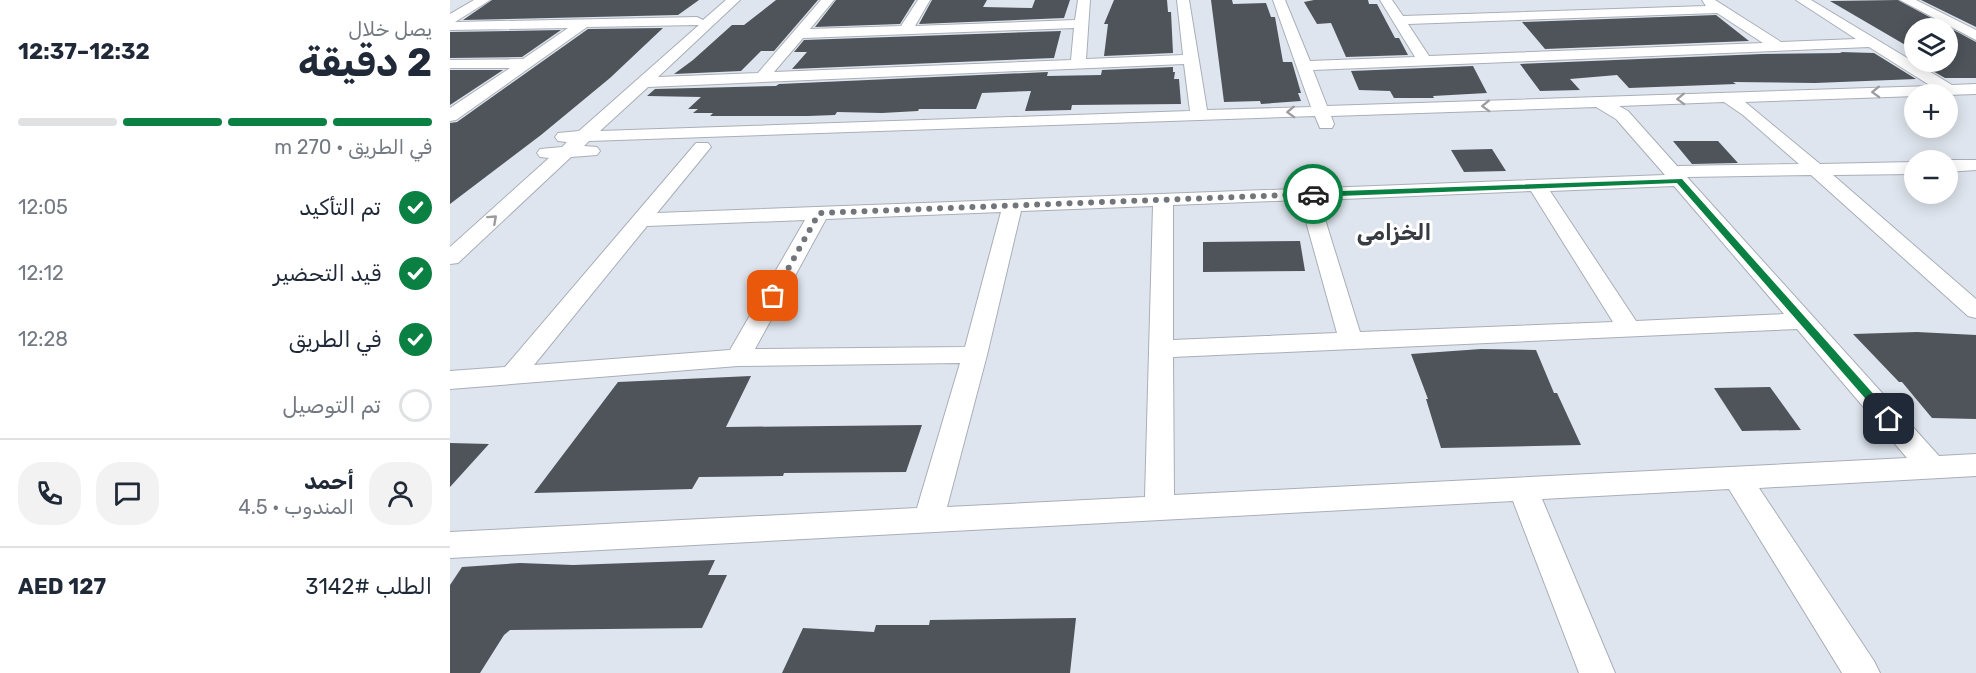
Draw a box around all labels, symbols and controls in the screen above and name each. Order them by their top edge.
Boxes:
text: يصل خلال [348,17,432,41]
map controls [1904,18,1958,204]
button: layers [1904,18,1958,72]
text: 12:32–12:37 [18,38,150,65]
text: 2 دقيقة [298,40,432,86]
button: + [1904,84,1958,138]
one-way arrow [1871,86,1880,99]
one-way arrow [1676,93,1685,105]
one-way arrow [1481,99,1490,112]
one-way arrow [1286,106,1295,118]
text: في الطريق · 270 m [274,135,432,159]
button: − [1904,150,1958,204]
courier [1283,164,1343,224]
icon: car [1297,178,1330,211]
icon: check [399,191,432,224]
text: تم التأكيد [299,194,381,221]
text: 12:05 [18,195,68,219]
one-way arrow [487,215,497,226]
district label: الخزامى [1357,219,1431,246]
icon: check [399,257,432,290]
text: قيد التحضير [273,260,381,287]
text: 12:12 [18,261,64,285]
pin [747,270,798,321]
icon: bag [756,279,789,312]
icon: check [399,323,432,356]
text: في الطريق [289,326,381,353]
text: 12:28 [18,327,68,351]
text: تم التوصيل [282,392,381,419]
pin [1863,393,1914,444]
icon: home [1872,402,1905,435]
button: phone [18,462,81,525]
button: chat [96,462,159,525]
button: person [369,462,432,525]
text: أحمد [304,468,354,495]
text: المندوب · 4.5 [238,495,354,519]
text: AED 127 [18,573,106,600]
text: الطلب #3142 [305,573,432,600]

